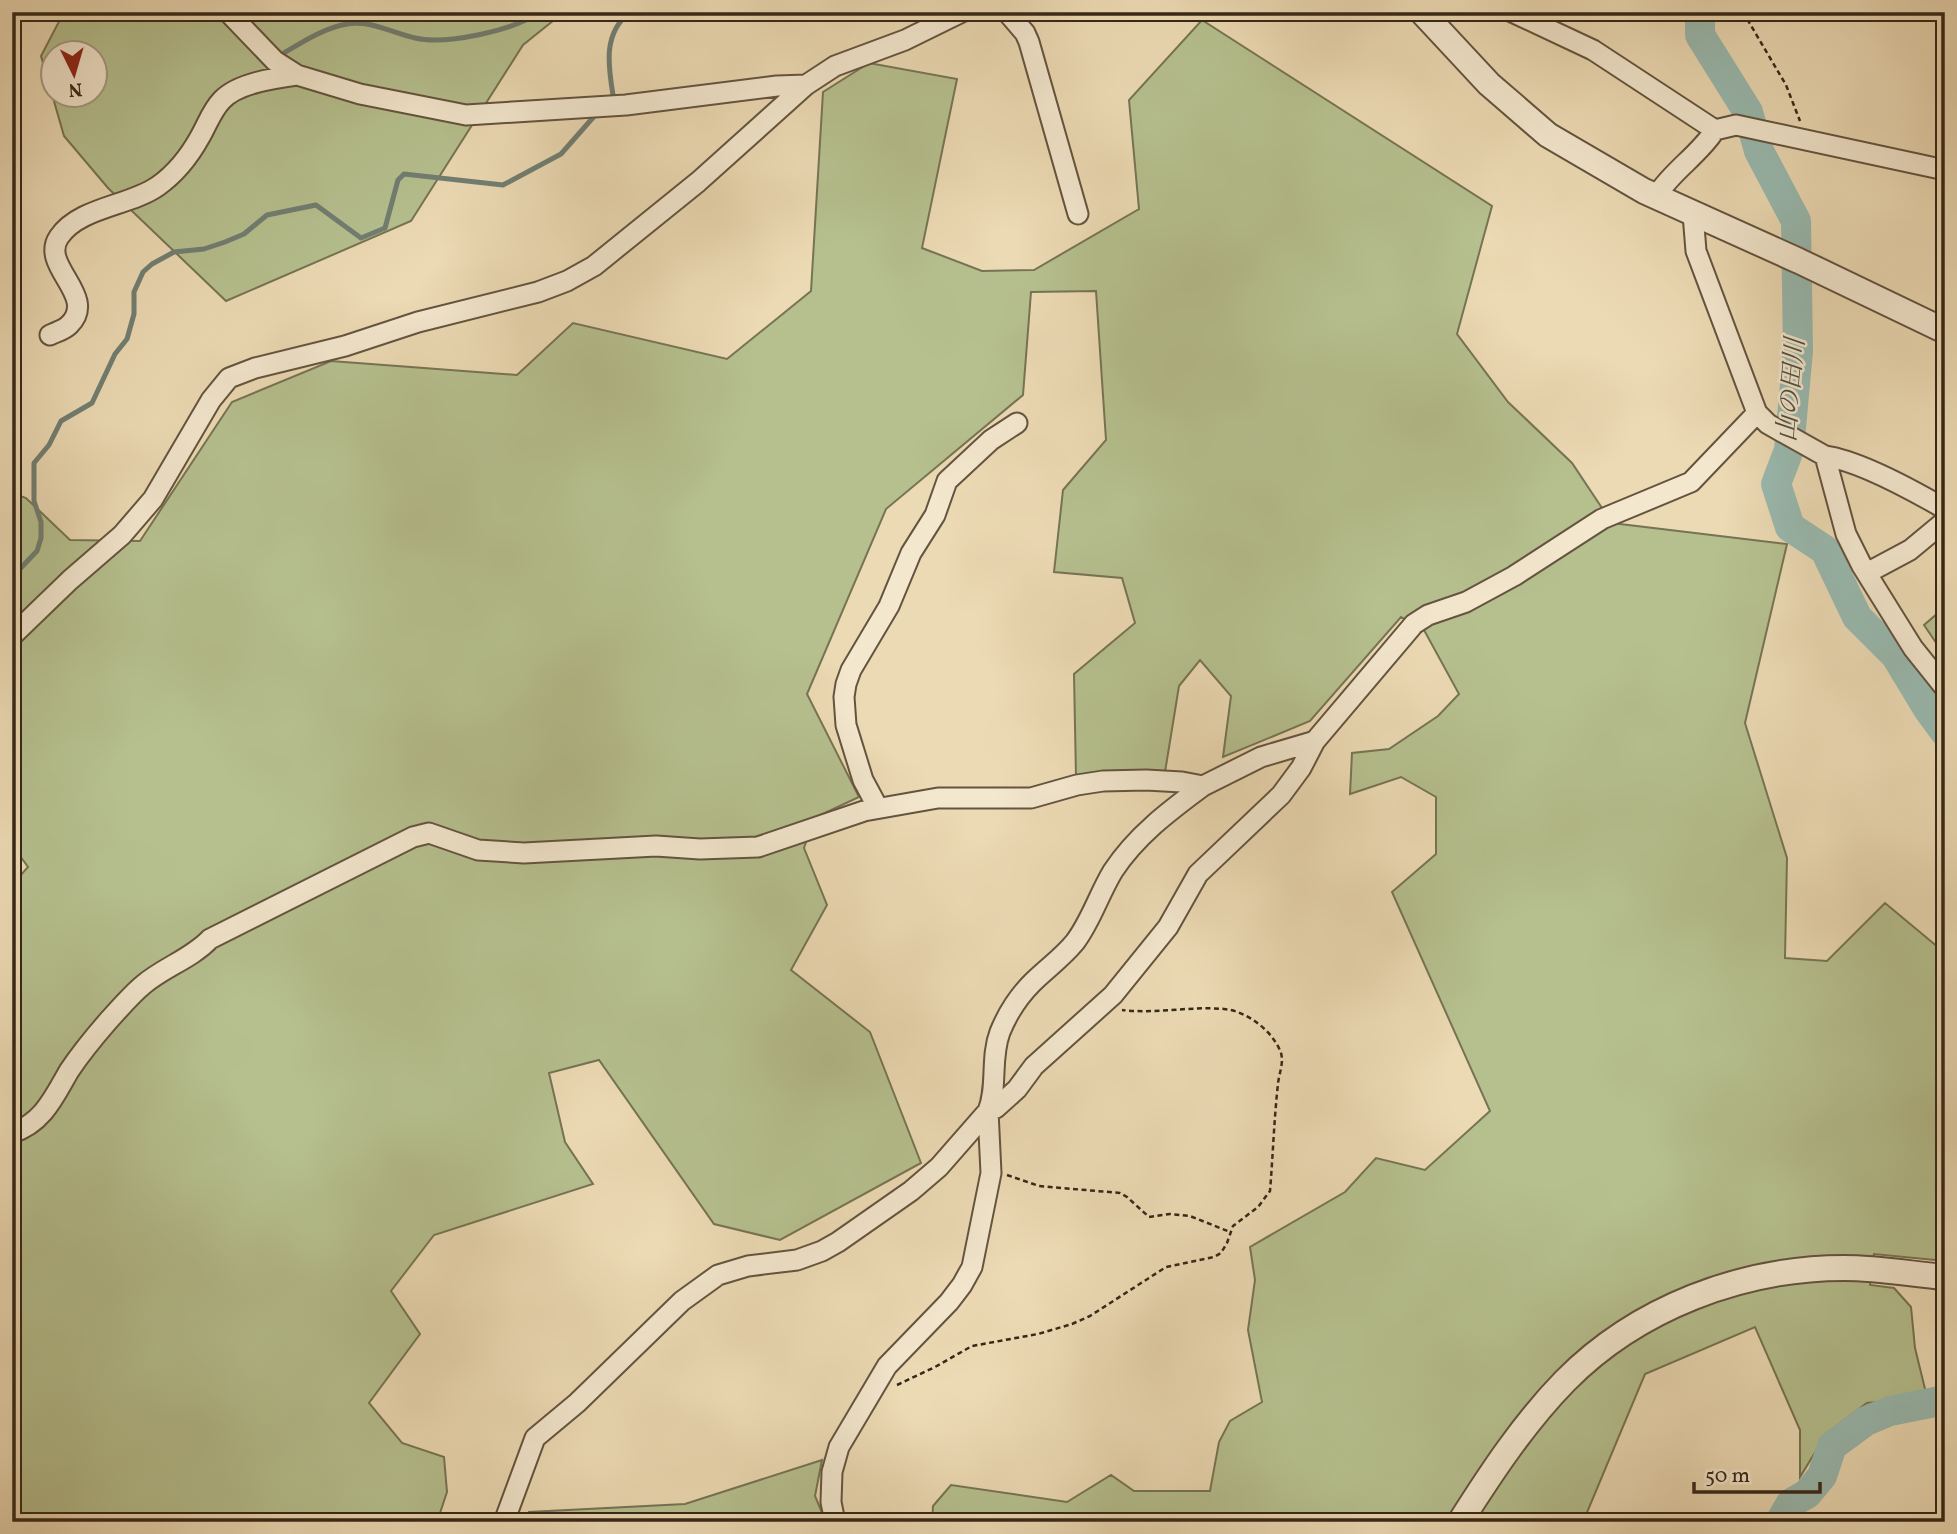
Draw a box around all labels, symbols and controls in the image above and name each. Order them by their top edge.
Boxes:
north arrow [38,38,108,108]
text: N [67,75,83,103]
water label: 山の田川 [1770,334,1815,443]
scale bar [1694,1450,1820,1494]
text: 50 m [1705,1462,1750,1491]

